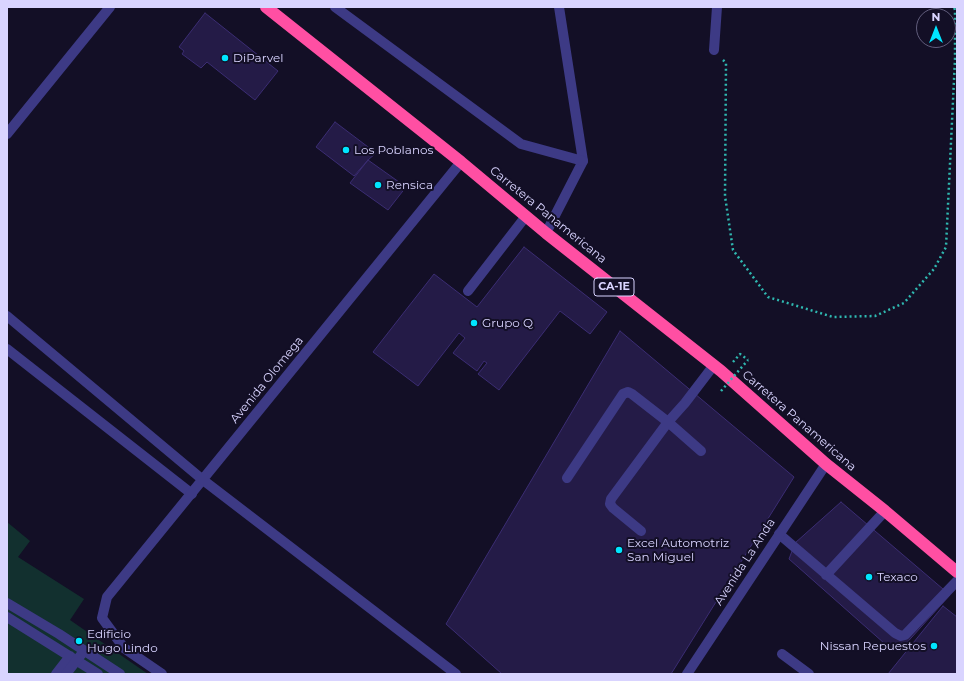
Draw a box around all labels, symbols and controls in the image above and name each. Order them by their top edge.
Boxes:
north arrow [916,8,956,48]
text: N [932,10,940,24]
place label: DiParvel [233,51,283,65]
marker: DiParvel [220,53,230,63]
place label: Los Poblanos [354,143,433,157]
marker: Los Poblanos [341,145,351,155]
street label: Carretera Panamericana [487,163,609,267]
place label: Rensica [386,178,433,192]
marker: Rensica [373,180,383,190]
road number: CA-1E [594,278,634,296]
place label: Grupo Q [482,316,533,330]
marker: Grupo Q [469,318,479,328]
street label: Avenida Olomega [228,334,306,426]
street label: Carretera Panamericana [739,368,859,474]
street label: Avenida La Anda [712,516,778,608]
place label: Excel Automotriz San Miguel [627,536,729,564]
marker: Excel Automotriz San Miguel [614,545,624,555]
place label: Texaco [877,570,918,584]
marker: Texaco [864,572,874,582]
place label: Edificio Hugo Lindo [87,627,158,655]
marker: Edificio Hugo Lindo [74,636,84,646]
place label: Nissan Repuestos [820,639,926,653]
marker: Nissan Repuestos [929,641,939,651]

